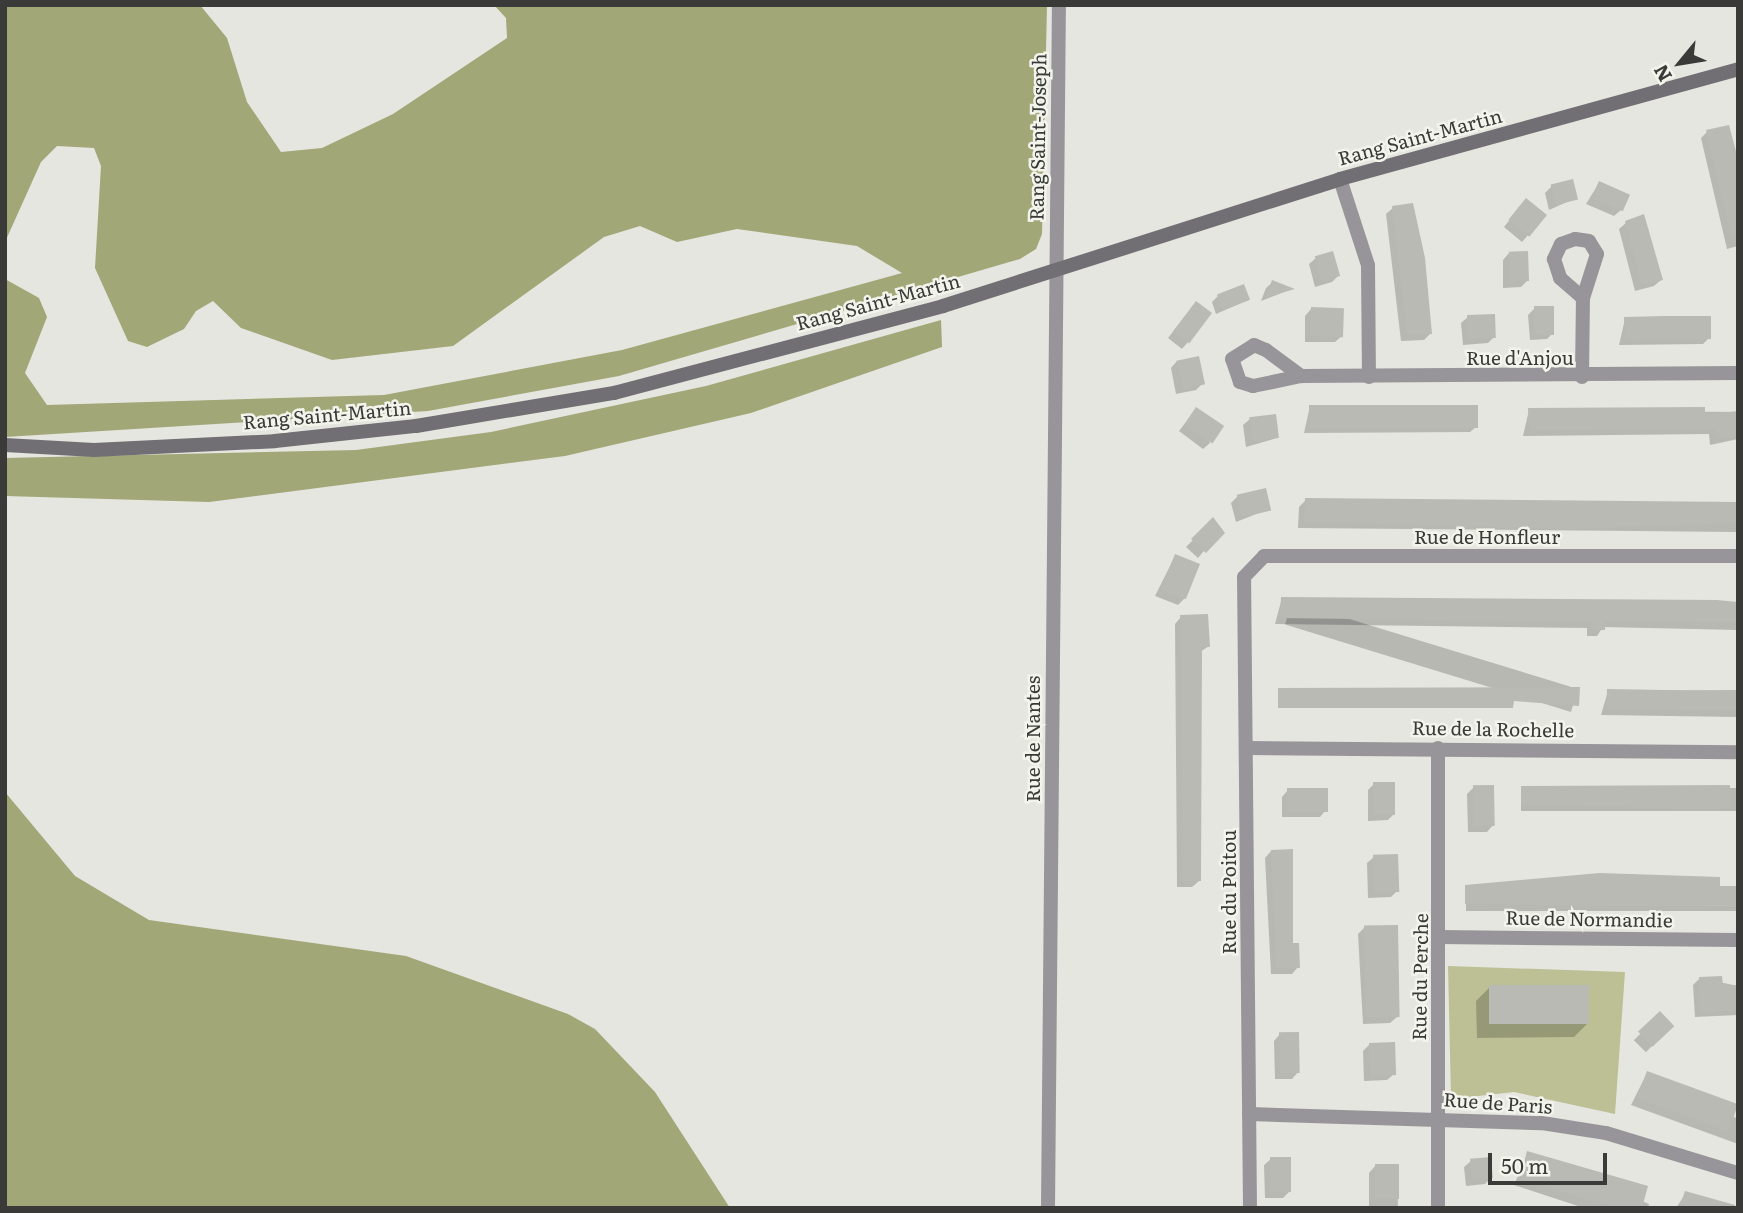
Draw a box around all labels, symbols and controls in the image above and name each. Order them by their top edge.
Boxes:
north arrow [1645,28,1715,98]
street label: Rang Saint-Joseph [1025,53,1051,221]
text: N [1646,60,1678,87]
street label: Rang Saint-Martin [1335,104,1505,170]
street label: Rang Saint-Martin [793,269,963,335]
street label: Rue d'Anjou [1466,347,1574,369]
street label: Rang Saint-Martin [242,396,412,434]
street label: Rue de Honfleur [1414,526,1560,548]
street label: Rue de Nantes [1022,676,1044,802]
street label: Rue de la Rochelle [1412,716,1574,742]
street label: Rue du Poitou [1218,830,1240,954]
street label: Rue de Normandie [1505,906,1673,932]
street label: Rue du Perche [1407,913,1433,1041]
street label: Rue de Paris [1443,1088,1553,1118]
scale bar [1491,1140,1610,1184]
text: 50 m [1501,1149,1548,1180]

